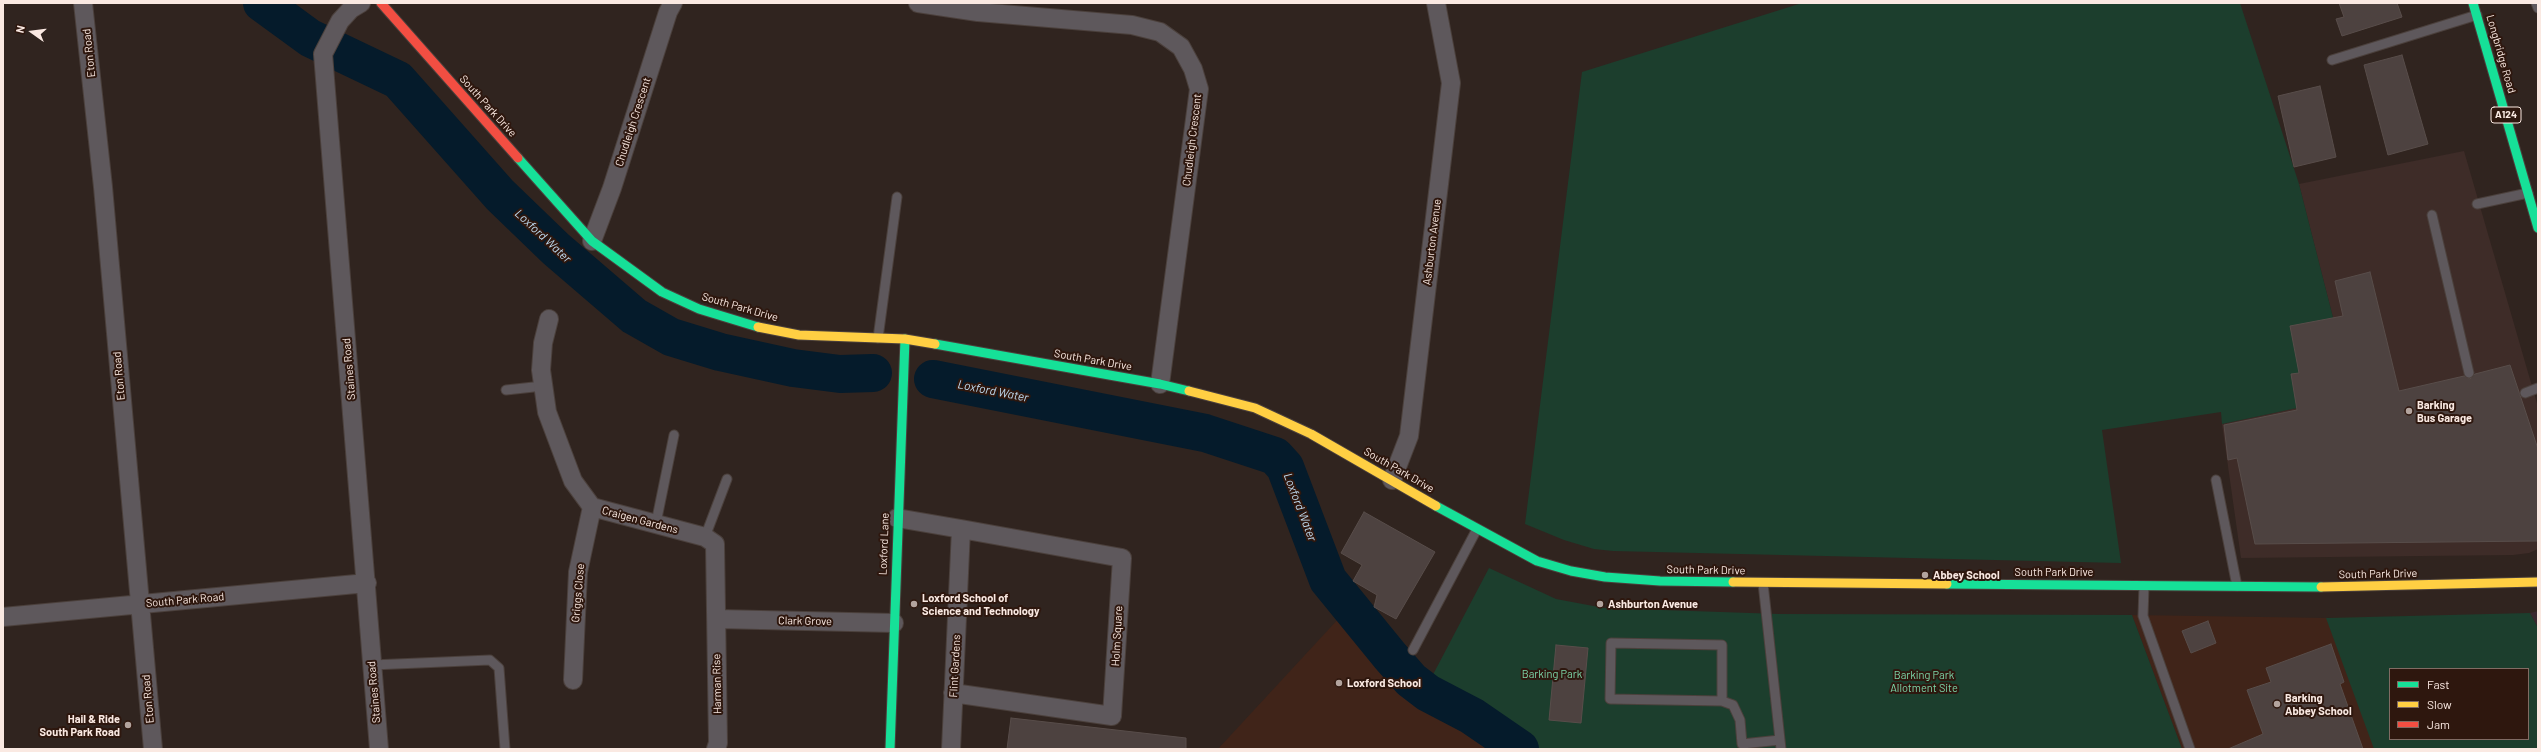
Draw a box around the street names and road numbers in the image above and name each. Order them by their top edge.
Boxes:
street label: Longbridge Road [2483,13,2519,95]
street label: Eton Road [80,28,98,78]
street label: South Park Drive [457,72,519,140]
street label: Chudleigh Crescent [612,76,654,168]
street label: Chudleigh Crescent [1180,93,1204,187]
road number: A124 [2491,107,2521,123]
street label: Ashburton Avenue [1420,198,1444,286]
street label: South Park Drive [700,290,780,324]
street label: Staines Road [340,337,358,401]
street label: South Park Drive [1053,347,1133,373]
street label: Eton Road [110,351,128,401]
street label: South Park Drive [1362,445,1436,495]
street label: Craigen Gardens [600,503,680,537]
street label: Loxford Lane [876,513,892,575]
street label: Griggs Close [569,563,587,623]
street label: South Park Drive [1667,563,1745,577]
street label: South Park Drive [2015,565,2093,579]
street label: South Park Drive [2339,567,2417,581]
street label: South Park Road [145,590,225,610]
street label: Holm Square [1109,605,1125,667]
street label: Clark Grove [778,614,832,628]
street label: Flint Gardens [947,634,963,698]
street label: Harman Rise [710,654,724,714]
street label: Staines Road [365,660,383,724]
street label: Eton Road [139,674,157,724]

